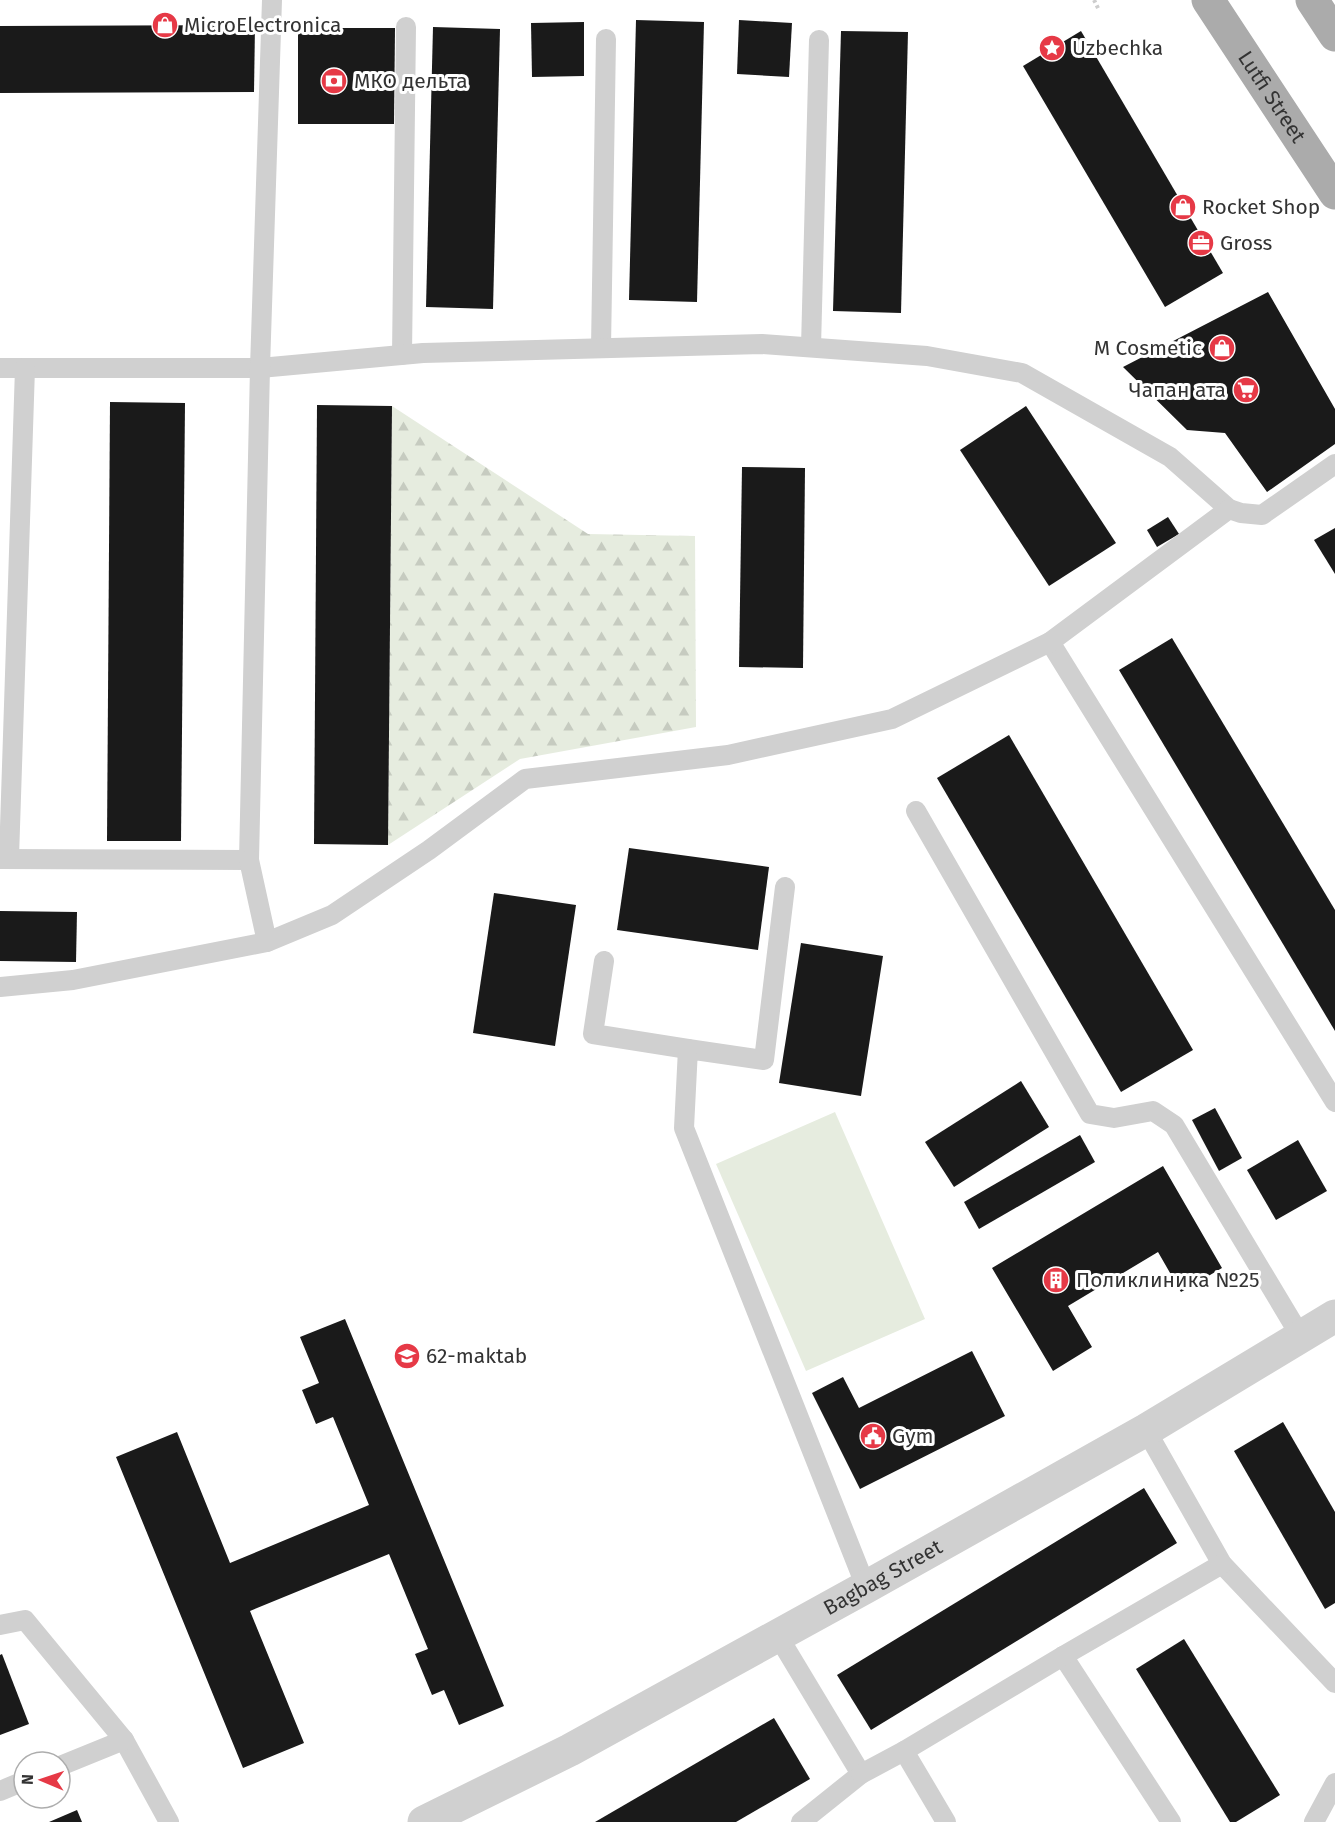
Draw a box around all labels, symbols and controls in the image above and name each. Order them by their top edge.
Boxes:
shop icon: MicroElectronica [150,10,180,40]
place label: MicroElectronica [184,12,341,38]
place icon: Uzbechka [1037,33,1067,63]
place label: Uzbechka [1072,35,1163,61]
street label: Lutfi Street [1232,46,1312,148]
bank icon: МКО дельта [319,66,349,96]
place label: МКО дельта [354,68,468,94]
shop icon: Rocket Shop [1168,192,1198,222]
place label: Rocket Shop [1202,194,1320,220]
office icon: Gross [1186,228,1216,258]
place label: Gross [1220,230,1273,256]
shop icon: M Cosmetic [1207,333,1237,363]
place label: M Cosmetic [1094,335,1202,361]
supermarket icon: Чапан ата [1231,375,1261,405]
place label: Чапан ата [1129,377,1226,403]
building icon: Поликлиника №25 [1041,1265,1071,1295]
place label: Поликлиника №25 [1076,1267,1260,1293]
school or university icon: 62-maktab [392,1341,422,1371]
place label: 62-maktab [426,1343,527,1369]
public building icon: Gym [858,1421,888,1451]
place label: Gym [892,1423,934,1449]
street label: Bagbag Street [819,1534,947,1621]
north arrow [12,1750,72,1810]
text: N [18,1774,37,1785]

